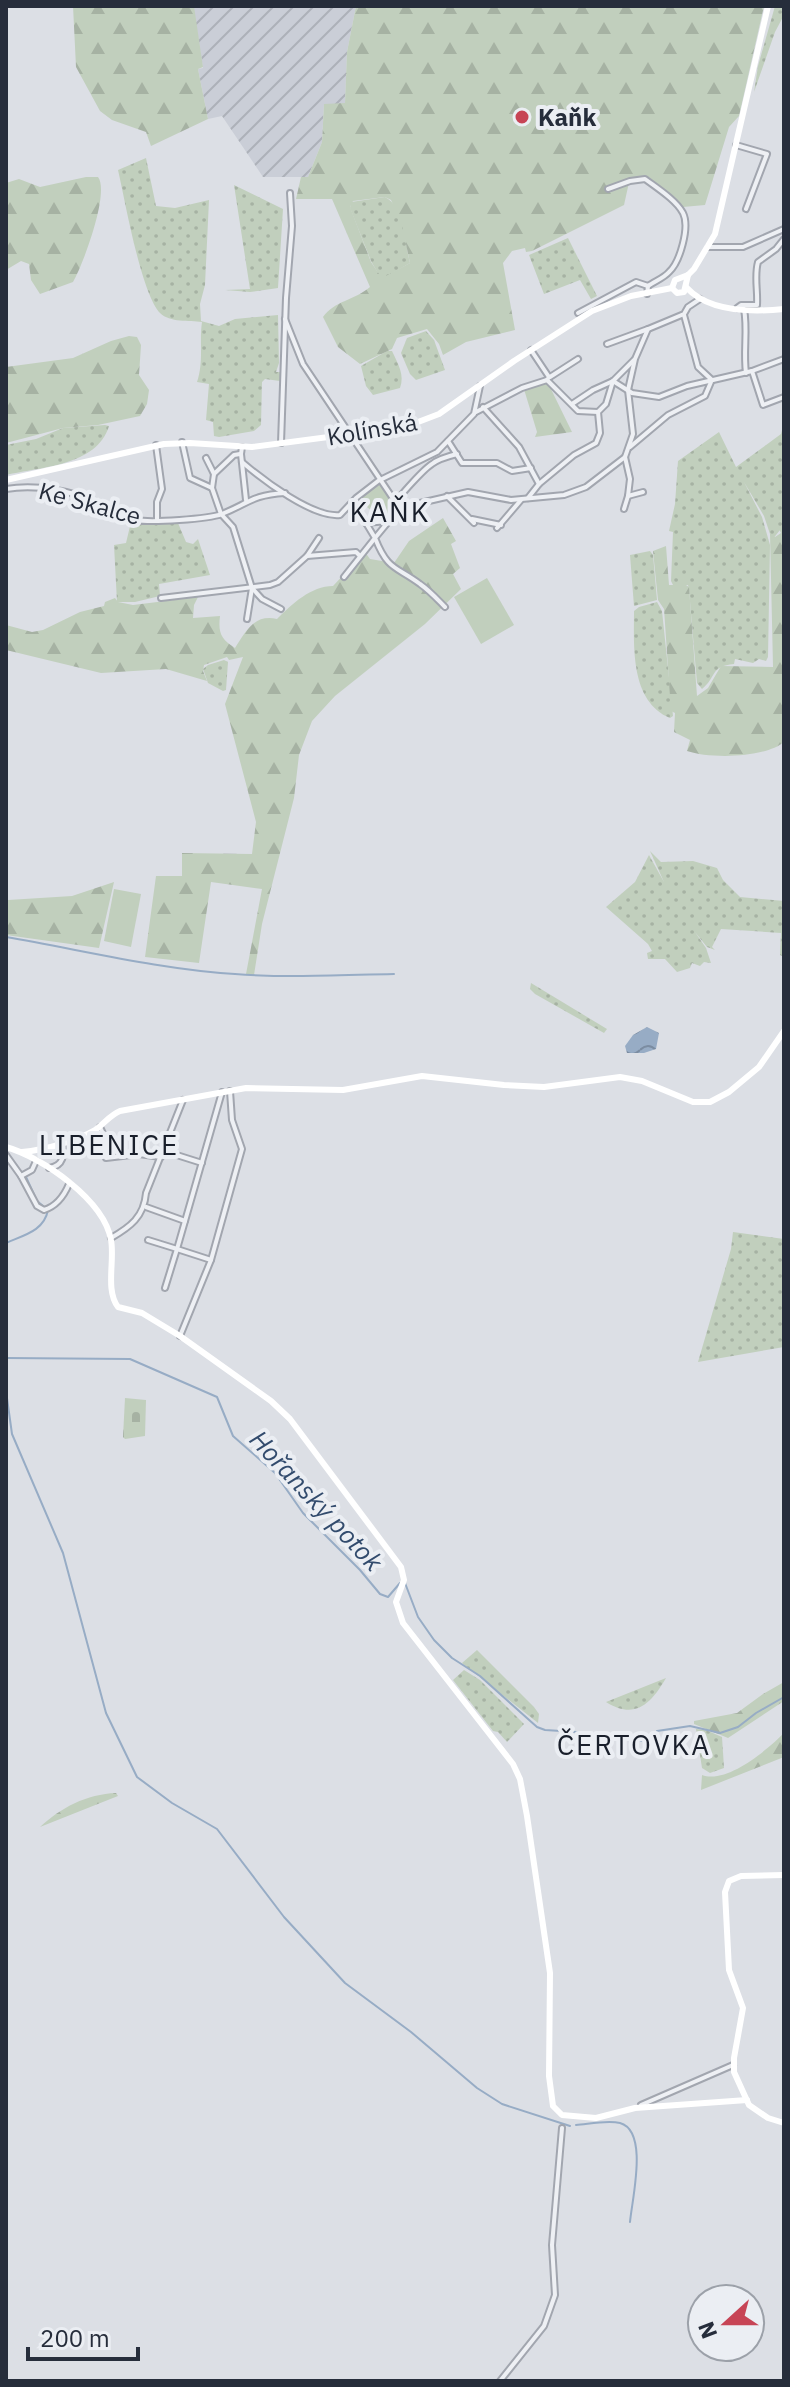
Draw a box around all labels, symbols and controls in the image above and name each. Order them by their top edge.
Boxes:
place label: Kaňk [538,101,596,133]
marker: Kaňk [513,108,531,126]
street label: Kolínská [324,405,420,453]
street label: Ke Skalce [35,474,145,532]
district label: KAŇK [349,493,431,530]
district label: LIBENICE [39,1126,179,1163]
water label: Hořanský potok [243,1422,391,1578]
district label: ČERTOVKA [557,1726,711,1763]
north arrow [686,2283,766,2363]
scale bar [28,2311,138,2361]
text: N [690,2318,723,2343]
text: 200 m [40,2322,110,2354]

